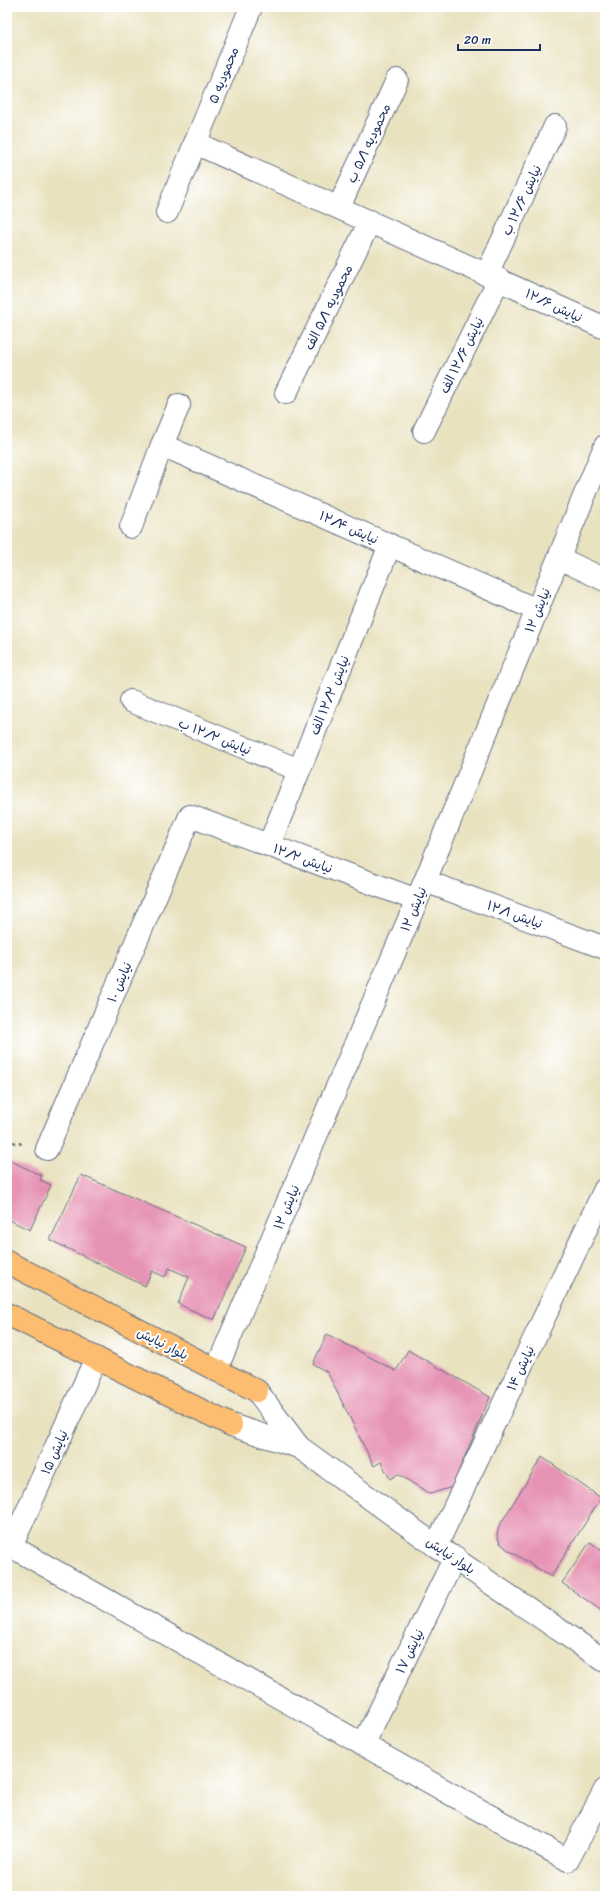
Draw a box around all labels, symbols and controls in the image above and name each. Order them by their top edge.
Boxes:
scale bar [458,26,540,52]
text: 20 m [464,29,491,51]
street label: ۵ محمودیه [202,43,245,107]
street label: محمودیه ۵/۱ ب [340,99,397,187]
street label: نیایش ۱۲/۶ ب [495,161,548,240]
street label: محمودیه ۵/۱ الف [298,260,359,354]
street label: ۱۲/۶ نیایش [521,282,586,329]
street label: نیایش ۱۲/۶ الف [433,313,490,398]
street label: ۱۲/۴ نیایش [315,504,382,551]
street label: نیایش ۱۲ [518,584,557,636]
street label: نیایش ۱۲/۲ الف [303,652,356,739]
street label: نیایش ۱۲/۲ ب [175,711,255,762]
street label: ۱۲/۲ نیایش [270,837,336,880]
street label: نیایش ۱۲ [394,883,433,935]
street label: ۱۲/۱ نیایش [484,894,546,935]
street label: نیایش ۱۰ [101,958,138,1006]
street label: نیایش ۱۲ [267,1181,306,1233]
street label: بلوار نیایش [133,1321,193,1366]
street label: نیایش ۱۴ [500,1342,541,1395]
street label: ۱۵ نیایش [34,1426,75,1478]
street label: بلوار نیایش [421,1530,480,1580]
street label: ۱۷ نیایش [389,1625,430,1677]

